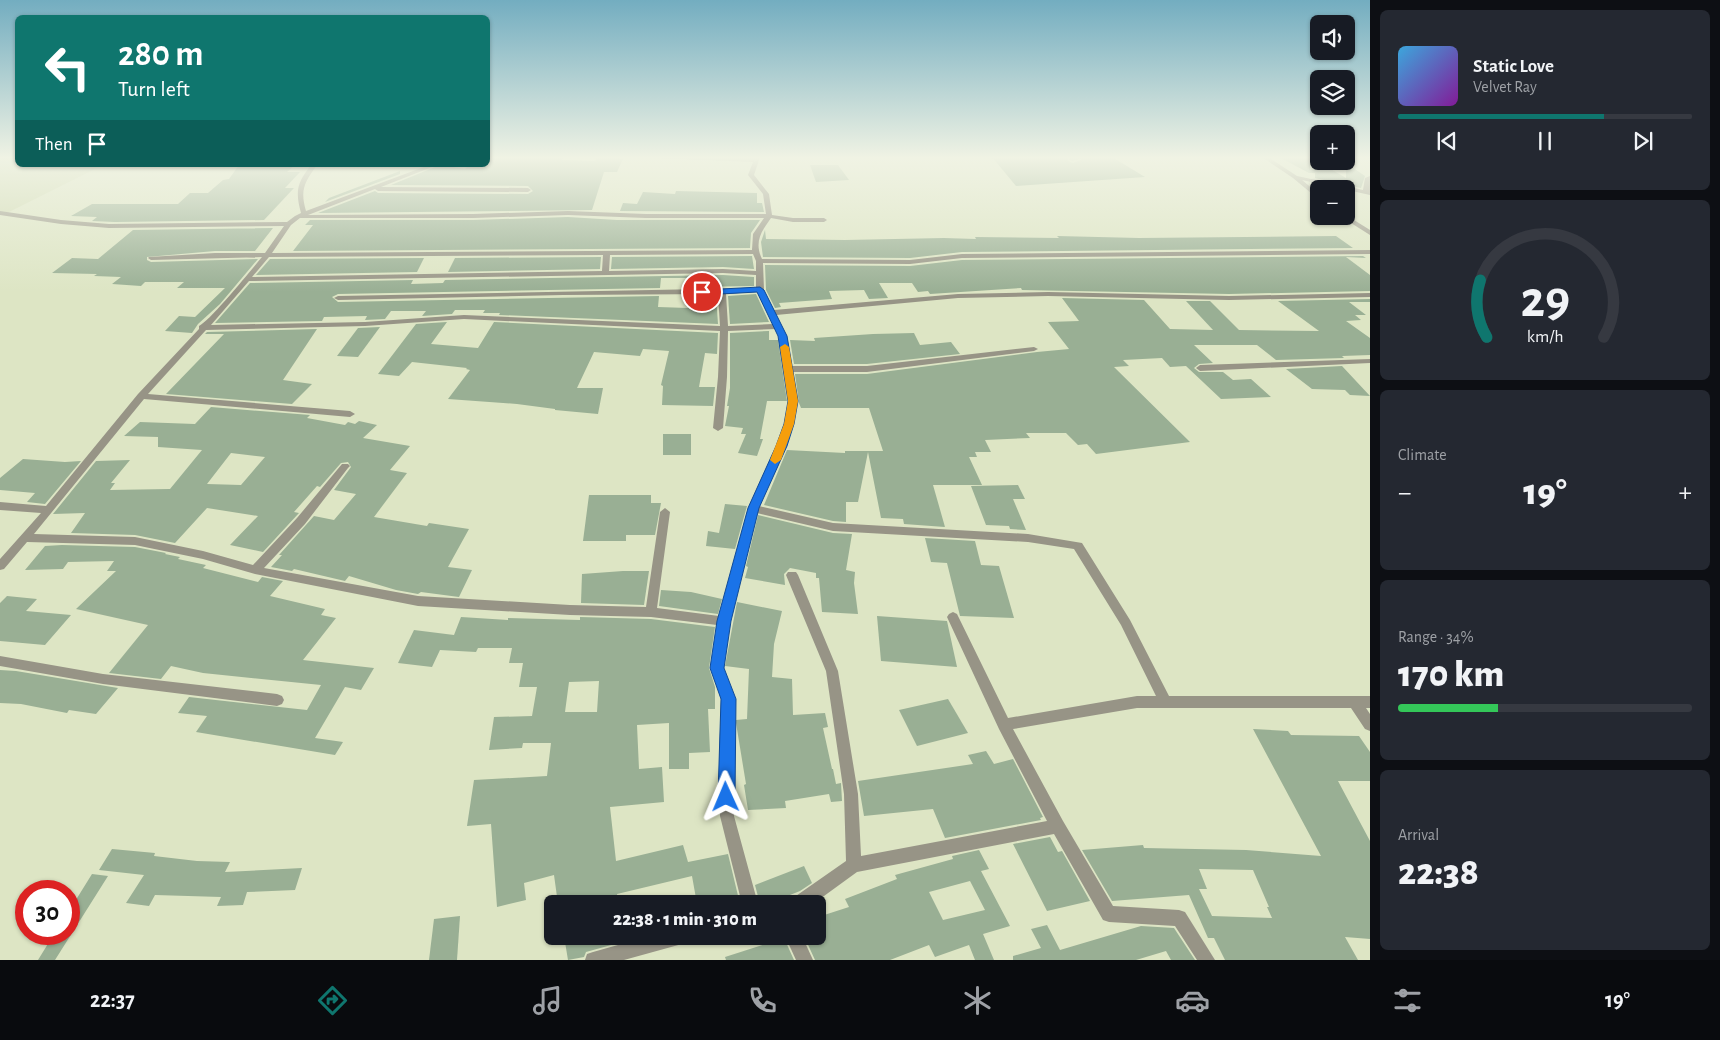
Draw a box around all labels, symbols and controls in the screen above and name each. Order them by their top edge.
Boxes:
map controls [1310,15,1355,225]
button: sound [1310,15,1355,60]
icon: left [35,35,100,100]
text: 280 m [118,37,204,72]
text: Static Love [1473,57,1554,76]
button: layers [1310,70,1355,115]
text: Turn left [118,78,190,100]
text: Velvet Ray [1473,79,1537,95]
button: + [1310,125,1355,170]
icon: previous [1433,127,1461,155]
icon: pause [1531,127,1559,155]
icon: next [1629,127,1657,155]
icon: arrive [83,130,111,158]
text: Then [35,135,73,154]
button: − [1310,180,1355,225]
pin [681,271,723,313]
text: 29 [1520,274,1570,326]
icon: arrive [688,278,716,306]
text: km/h [1527,328,1563,346]
text: Climate [1398,447,1447,463]
text: 19° [1523,474,1567,512]
text: − [1398,479,1411,507]
text: + [1679,479,1692,507]
text: Range · 34% [1398,629,1474,645]
text: 170 km [1398,656,1504,694]
position arrow [699,770,751,822]
text: Arrival [1398,827,1439,843]
text: 22:38 [1398,854,1479,892]
speed limit sign: 30 [15,880,80,945]
text: 22:38 · 1 min · 310 m [613,910,757,929]
icon: directions [315,983,350,1018]
icon: music [530,983,565,1018]
icon: phone [745,983,780,1018]
icon: climate [960,983,995,1018]
icon: car [1175,983,1210,1018]
icon: filters [1390,983,1425,1018]
text: 22:37 [90,989,135,1011]
text: 19° [1605,989,1630,1011]

